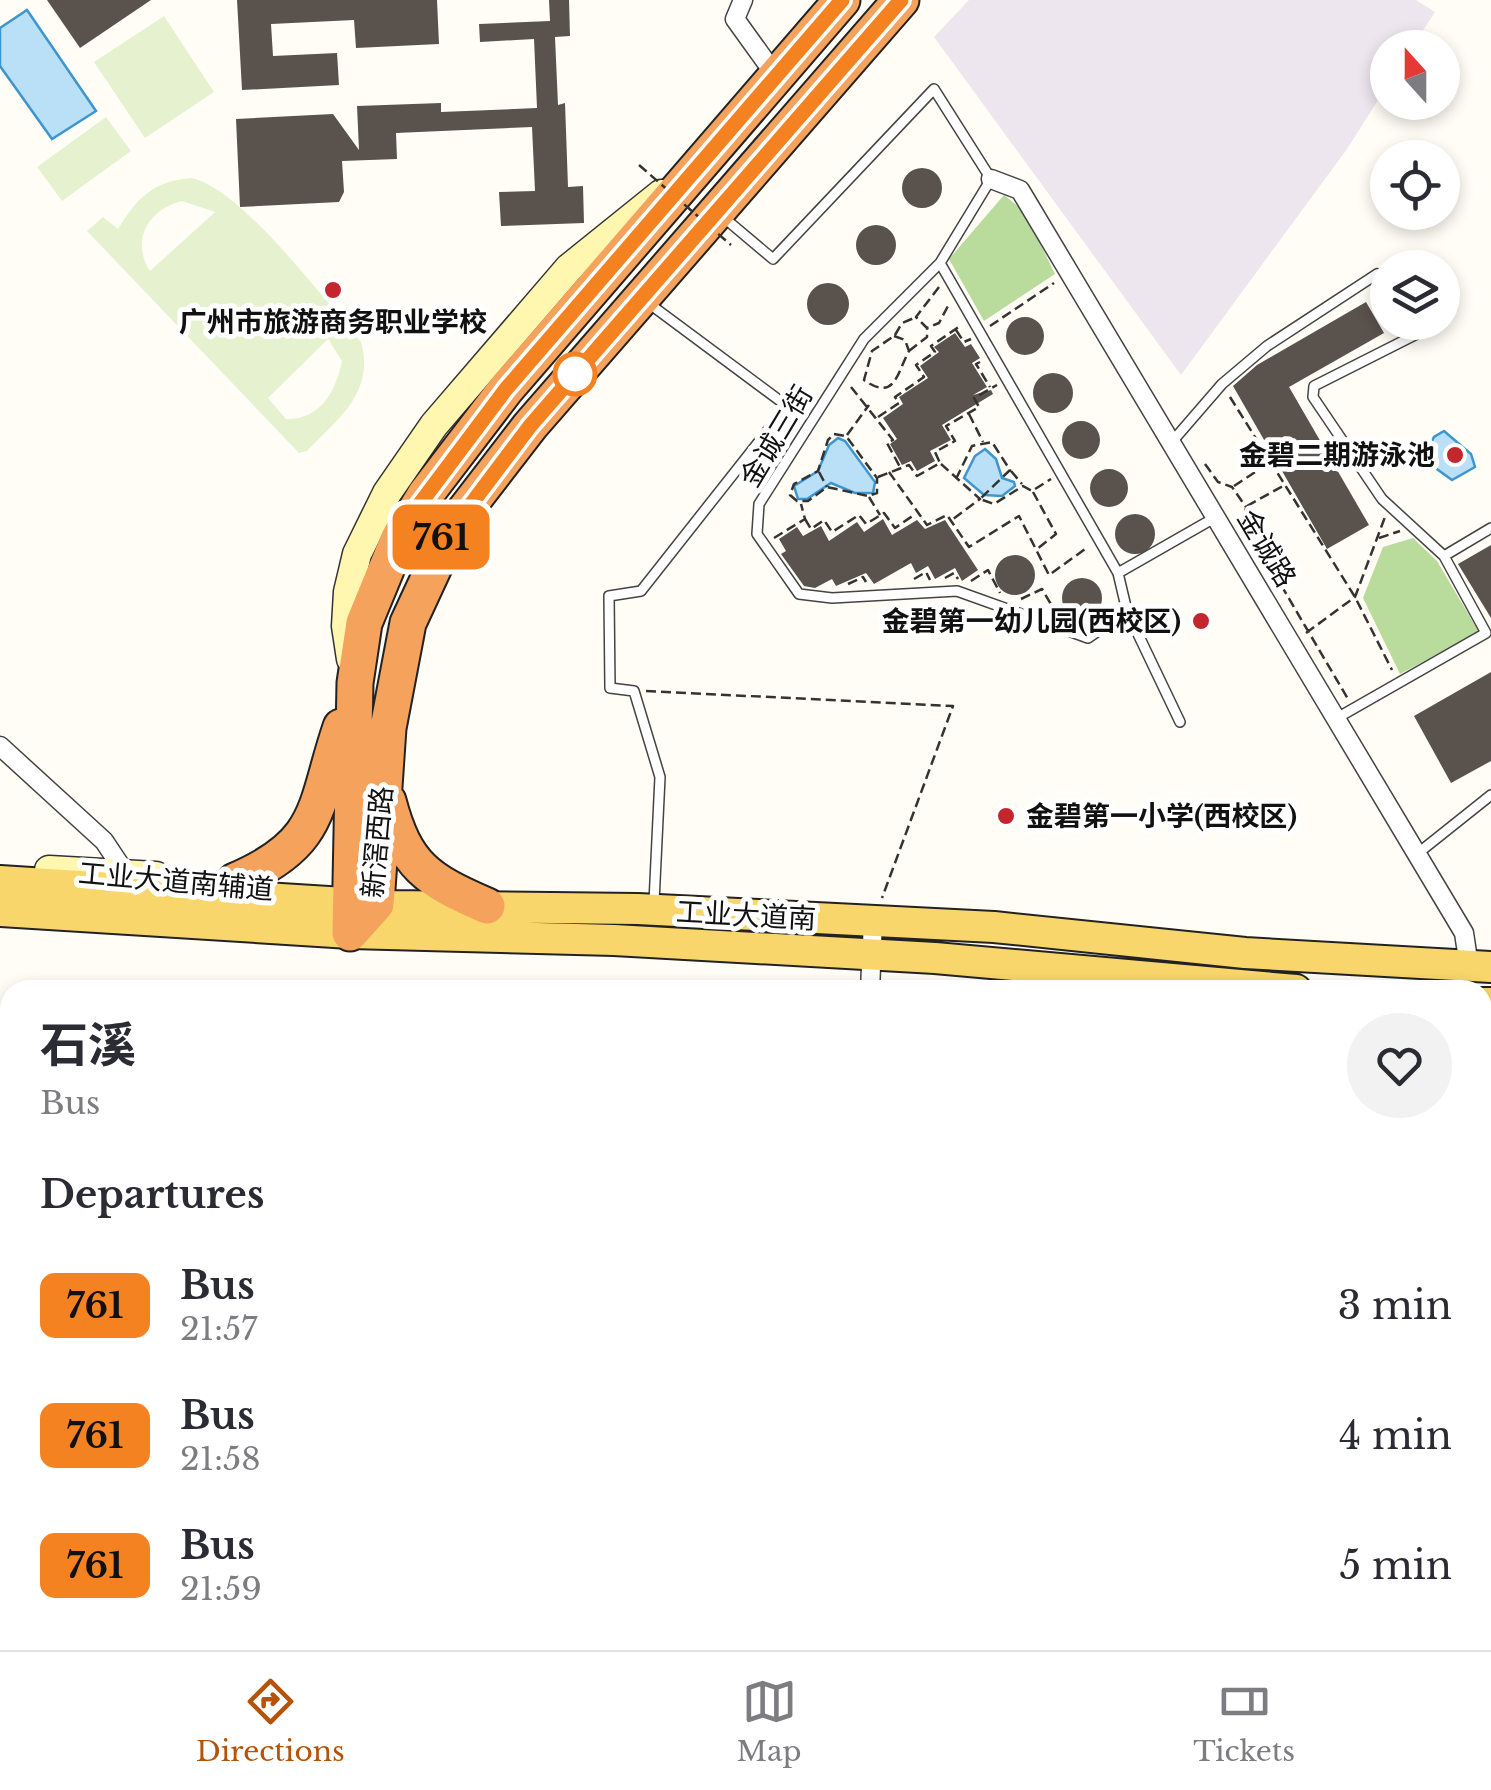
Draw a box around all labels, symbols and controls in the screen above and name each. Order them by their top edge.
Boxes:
north arrow [1370,30,1460,120]
map controls [1370,30,1460,340]
button: locate [1370,140,1460,230]
button: layers [1370,250,1460,340]
marker: 广州市旅游商务职业学校 [322,279,344,301]
place label: 广州市旅游商务职业学校 [179,305,487,340]
unlabelled marker [554,353,596,395]
street label: 金诚三街 [733,379,820,493]
place label: 金碧二期游泳池 [1239,438,1435,473]
marker: 金碧二期游泳池 [1444,444,1466,466]
street label: 金诚路 [1230,503,1303,593]
line badge: 761 [384,504,498,570]
text: 761 [413,516,469,559]
place label: 金碧第一幼儿园(西校区) [882,604,1181,639]
marker: 金碧第一幼儿园(西校区) [1190,610,1212,632]
street label: 新滘西路 [355,785,400,899]
place label: 金碧第一小学(西校区) [1026,799,1297,834]
marker: 金碧第一小学(西校区) [995,805,1017,827]
street label: 工业大道南辅道 [77,856,275,907]
street label: 工业大道南 [675,894,817,937]
button: heart [1347,1013,1452,1118]
text: 石溪 [40,1015,136,1075]
text: Bus [40,1083,100,1123]
text: Departures [40,1171,264,1218]
text: Bus [180,1262,255,1309]
text: 3 min [1338,1282,1452,1329]
text: 761 [67,1284,123,1327]
text: 21:57 [180,1309,257,1349]
text: Bus [180,1392,255,1439]
text: 4 min [1339,1412,1452,1459]
text: 761 [67,1414,123,1457]
text: 21:58 [180,1439,261,1479]
text: Bus [180,1522,255,1569]
text: 5 min [1340,1542,1452,1589]
text: 761 [67,1544,123,1587]
text: 21:59 [180,1569,262,1609]
tab: Directions [196,1674,345,1769]
tab: Map [737,1674,802,1769]
tab: Tickets [1193,1674,1295,1769]

